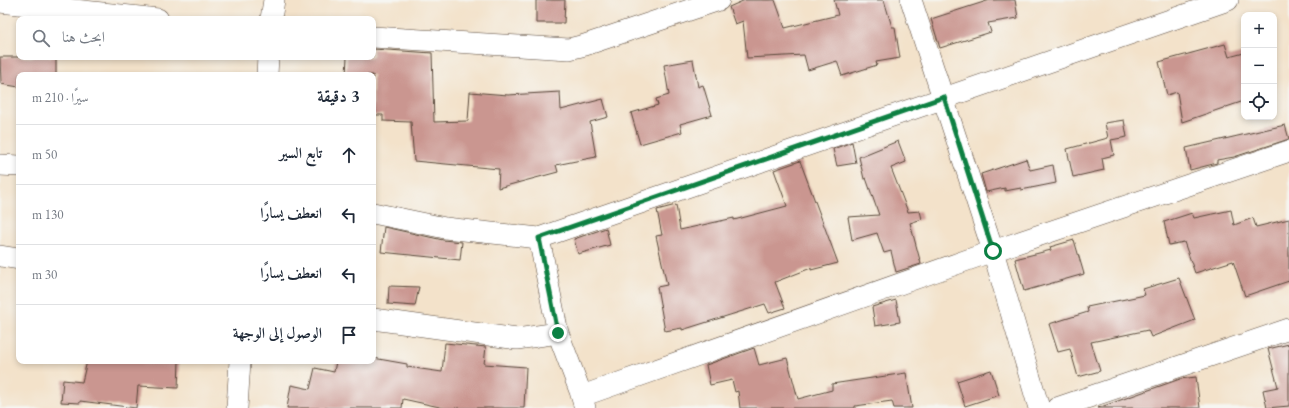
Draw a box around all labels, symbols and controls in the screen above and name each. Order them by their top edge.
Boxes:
map controls [1241,12,1277,120]
button: + [1241,12,1277,48]
search box [16,16,376,60]
icon: search [30,27,52,49]
text: ابحث هنا [62,27,105,46]
button: − [1241,48,1277,84]
button: locate [1241,84,1277,120]
text: 3 دقيقة [317,85,360,107]
text: سيرًا · 210 m [32,89,89,106]
text: تابع السير [279,143,322,162]
icon: ahead [338,144,360,166]
text: 50 m [32,146,57,163]
text: انعطف يسارًا [260,203,322,222]
icon: left [338,204,360,226]
text: 130 m [32,206,63,223]
route start [984,242,1002,260]
text: انعطف يسارًا [260,263,322,282]
icon: left [338,264,360,286]
text: 30 m [32,266,57,283]
text: الوصول إلى الوجهة [233,323,322,342]
icon: arrive [338,324,360,346]
route end [549,324,567,342]

